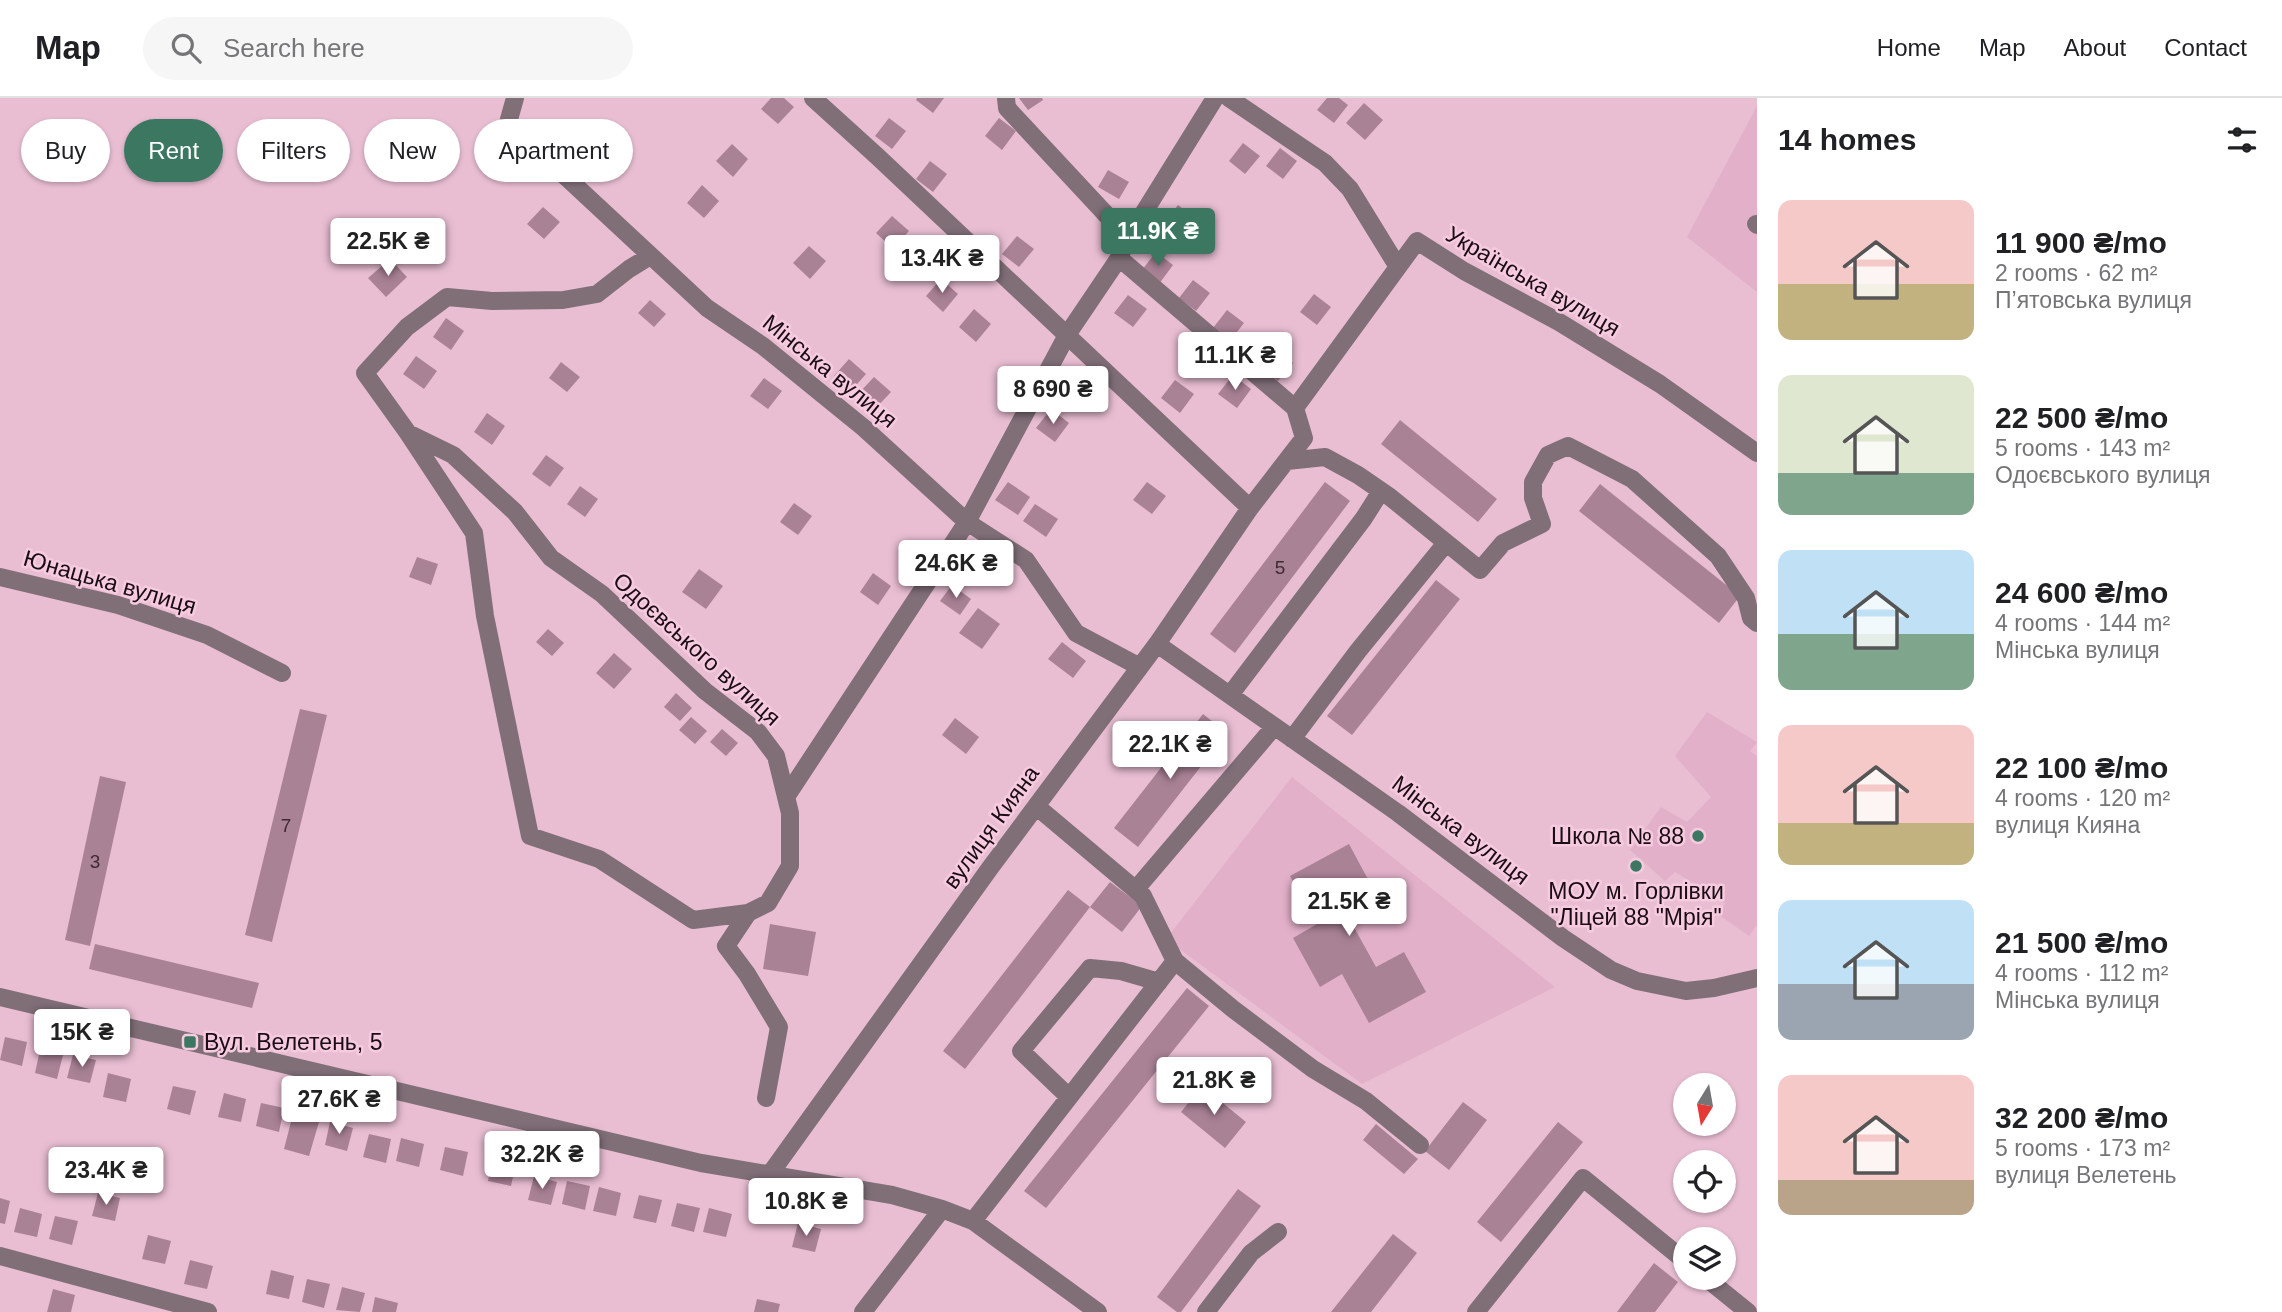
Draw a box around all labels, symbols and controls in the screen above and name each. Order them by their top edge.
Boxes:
search box [143,17,633,80]
text: Map [35,29,101,66]
icon: search [167,29,205,67]
text: Search here [223,33,365,63]
text: Home [1877,34,1941,61]
text: Map [1979,34,2026,61]
text: About [2064,34,2126,61]
text: Contact [2164,34,2247,61]
chip: Buy [21,119,110,182]
chip: Rent [124,119,223,182]
chip: Filters [237,119,350,182]
chip: New [364,119,460,182]
chip: Apartment [474,119,633,182]
icon: filters [2223,121,2261,159]
text: 14 homes [1778,123,1916,156]
pin: 11.9K ₴ [1093,208,1223,268]
pin: 22.5K ₴ [323,218,453,278]
text: 11.9K ₴ [1117,218,1199,244]
street label: Українська вулиця [1442,221,1624,341]
text: 11 900 ₴/mo [1995,226,2167,259]
text: 22.5K ₴ [346,228,430,254]
icon: home [1834,228,1918,312]
pin: 13.4K ₴ [877,236,1007,295]
text: 13.4K ₴ [900,245,984,271]
text: 2 rooms · 62 m² [1995,260,2157,286]
text: П’ятовська вулиця [1995,287,2192,313]
street label: Мінська вулиця [758,309,902,433]
pin: 11.1K ₴ [1170,332,1300,392]
text: 11.1K ₴ [1194,342,1276,368]
pin: 8 690 ₴ [988,366,1118,426]
text: 8 690 ₴ [1013,376,1093,402]
text: 22 500 ₴/mo [1995,401,2168,434]
icon: home [1834,403,1918,487]
text: 5 rooms · 143 m² [1995,435,2170,461]
text: Одоєвського вулиця [1995,462,2211,488]
pin: 24.6K ₴ [891,540,1021,600]
street label: Юнацька вулиця [21,545,199,619]
text: 24.6K ₴ [914,550,998,576]
house number: 5 [1275,557,1285,578]
street label: Одоєвського вулиця [608,567,786,731]
text: 24 600 ₴/mo [1995,576,2168,609]
icon: home [1834,578,1918,662]
text: 4 rooms · 144 m² [1995,610,2170,636]
text: Мінська вулиця [1995,637,2160,663]
pin: 22.1K ₴ [1105,722,1235,781]
text: 22.1K ₴ [1128,731,1212,757]
text: 22 100 ₴/mo [1995,751,2168,784]
icon: home [1834,753,1918,837]
street label: вулиця Кияна [938,760,1044,893]
street label: Мінська вулиця [1387,770,1535,890]
text: 4 rooms · 120 m² [1995,785,2170,811]
text: вулиця Кияна [1995,812,2140,838]
house number: 7 [281,815,291,836]
place label: Школа № 88 [1551,823,1684,849]
marker: Школа № 88 [1690,828,1706,844]
house number: 3 [90,851,100,872]
marker: МОУ м. Горлівки "Ліцей 88 "Мрія" [1628,858,1644,874]
pin: 21.5K ₴ [1284,878,1414,938]
place label: МОУ м. Горлівки "Ліцей 88 "Мрія" [1548,878,1724,930]
text: 21.5K ₴ [1307,888,1391,914]
text: 21 500 ₴/mo [1995,926,2168,959]
icon: home [1834,928,1918,1012]
text: 4 rooms · 112 m² [1995,960,2168,986]
text: Мінська вулиця [1995,987,2160,1013]
pin: 15K ₴ [33,1010,131,1069]
text: 15K ₴ [50,1019,114,1045]
place label: Вул. Велетень, 5 [204,1029,382,1055]
marker: Вул. Велетень, 5 [182,1034,198,1050]
pin: 21.8K ₴ [1149,1058,1279,1117]
text: 21.8K ₴ [1172,1067,1256,1093]
north arrow [1673,1073,1736,1136]
map controls [1673,1073,1736,1290]
pin: 27.6K ₴ [274,1076,404,1136]
text: 27.6K ₴ [297,1086,381,1112]
text: 32 200 ₴/mo [1995,1101,2168,1134]
icon: home [1834,1103,1918,1187]
pin: 32.2K ₴ [477,1132,607,1191]
text: 5 rooms · 173 m² [1995,1135,2170,1161]
text: 32.2K ₴ [500,1141,584,1167]
pin: 23.4K ₴ [41,1148,171,1207]
button: locate [1673,1150,1736,1213]
text: 23.4K ₴ [64,1157,148,1183]
text: вулиця Велетень [1995,1162,2177,1188]
pin: 10.8K ₴ [741,1178,871,1238]
text: 10.8K ₴ [764,1188,848,1214]
button: layers [1673,1227,1736,1290]

